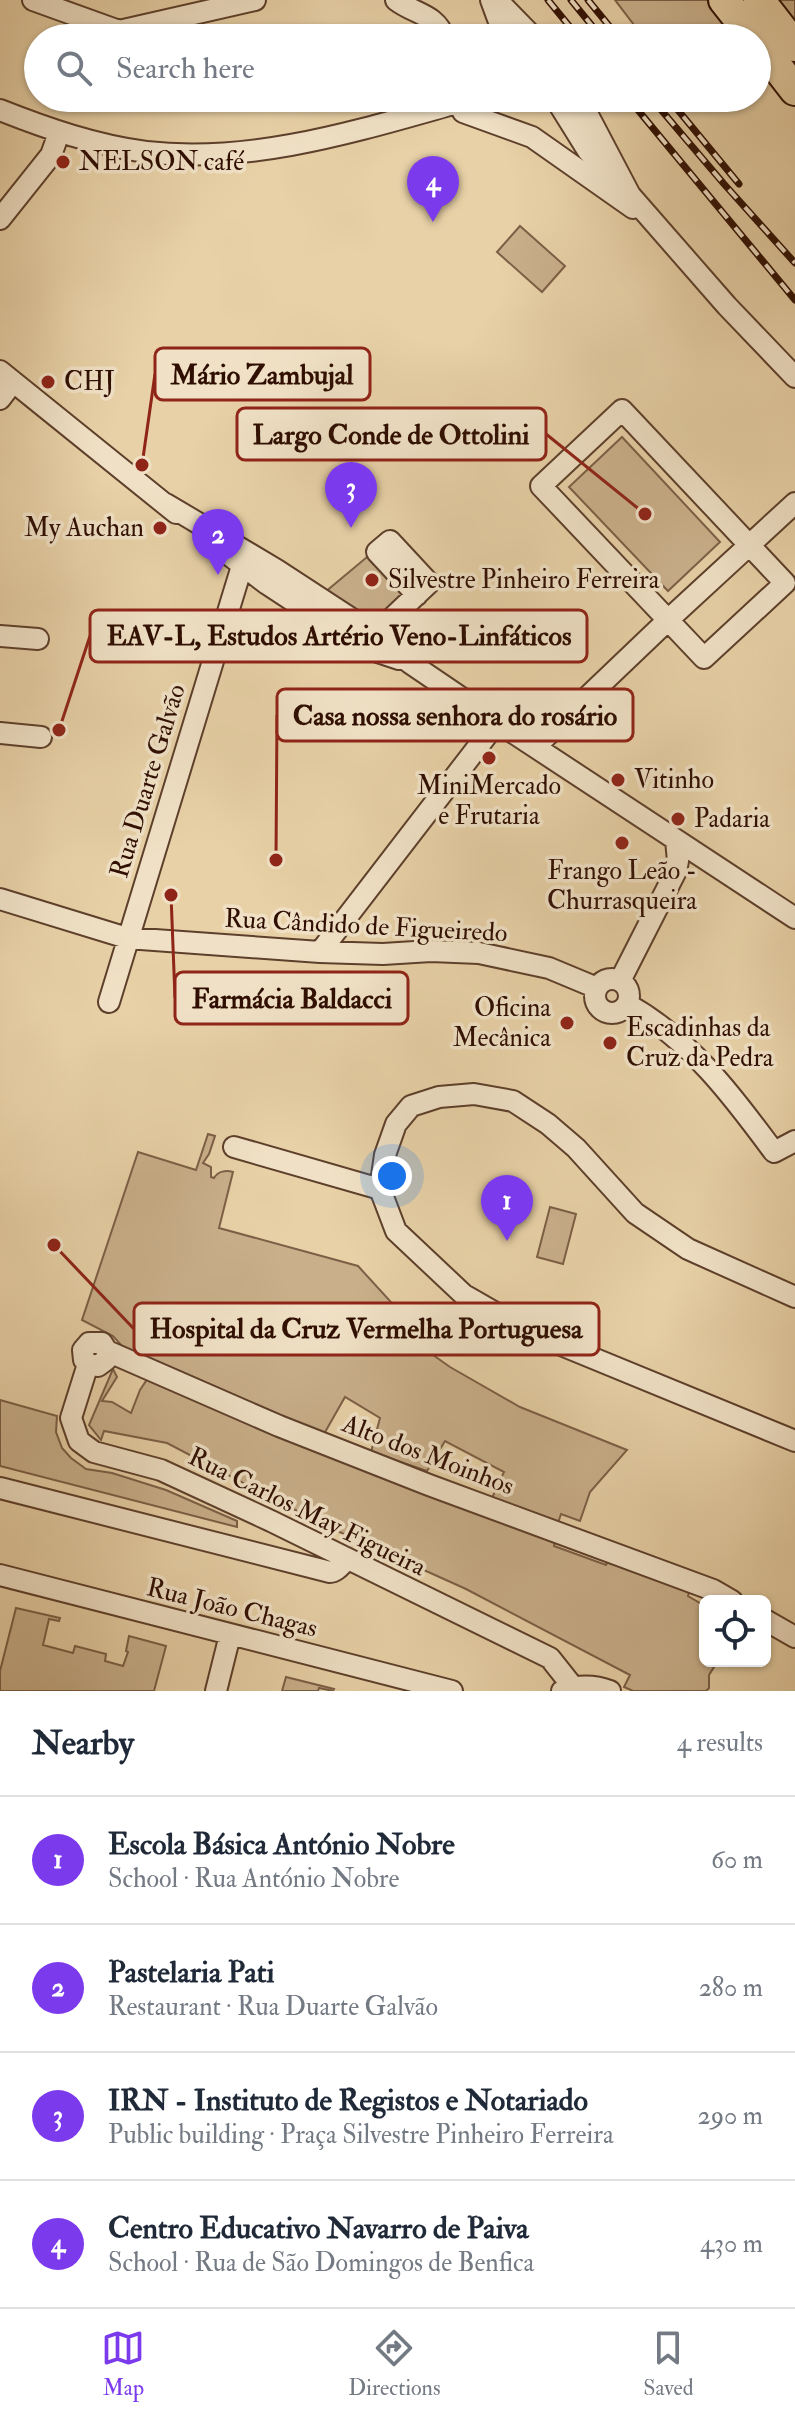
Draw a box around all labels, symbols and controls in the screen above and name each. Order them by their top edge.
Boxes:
search box [24,24,771,112]
icon: search [52,46,96,90]
text: Search here [116,50,255,87]
place label: NELSON café [79,146,244,178]
marker: NELSON café [54,153,72,171]
pin: 4 [407,156,459,222]
callout: Mário Zambujal [155,348,370,400]
text: Mário Zambujal [170,358,354,393]
place label: CHJ [64,366,115,398]
marker: CHJ [39,373,57,391]
callout: Largo Conde de Ottolini [237,408,546,460]
text: Largo Conde de Ottolini [252,418,530,453]
pin: 3 [325,462,377,528]
pin: 2 [192,509,244,575]
place label: My Auchan [24,512,144,544]
marker: My Auchan [151,519,169,537]
place label: Silvestre Pinheiro Ferreira [388,564,660,596]
marker: Silvestre Pinheiro Ferreira [363,571,381,589]
callout: EAV-L, Estudos Artério Veno-Linfáticos [90,610,587,662]
text: EAV-L, Estudos Artério Veno-Linfáticos [106,619,572,654]
street label: Rua Duarte Galvão [103,680,193,882]
callout: Casa nossa senhora do rosário [277,689,633,741]
text: Casa nossa senhora do rosário [293,699,618,734]
marker: MiniMercado e Frutaria [480,749,498,767]
place label: Vitinho [634,764,714,796]
place label: MiniMercado e Frutaria [417,770,561,832]
marker: Vitinho [609,771,627,789]
place label: Padaria [694,803,770,835]
marker: Padaria [669,810,687,828]
marker: Frango Leão - Churrasqueira [613,834,631,852]
place label: Frango Leão - Churrasqueira [547,855,697,917]
street label: Rua Cândido de Figueiredo [224,903,508,949]
callout: Farmácia Baldacci [175,972,408,1024]
text: Farmácia Baldacci [192,982,393,1017]
place label: Oficina Mecânica [453,992,551,1054]
place label: Escadinhas da Cruz da Pedra [626,1012,774,1074]
marker: Oficina Mecânica [558,1014,576,1032]
marker: Escadinhas da Cruz da Pedra [601,1034,619,1052]
your location [372,1156,412,1196]
pin: 1 [481,1175,533,1241]
callout: Hospital da Cruz Vermelha Portuguesa [134,1303,599,1355]
text: Hospital da Cruz Vermelha Portuguesa [149,1312,584,1347]
street label: Alto dos Moinhos [337,1407,519,1502]
street label: Rua Carlos May Figueira [183,1441,431,1584]
street label: Rua João Chagas [143,1571,321,1645]
map controls [699,1595,771,1667]
button: locate [699,1595,771,1667]
text: Nearby [32,1722,134,1765]
text: 4 results [677,1727,763,1759]
text: Escola Básica António Nobre [108,1826,455,1863]
text: 1 [53,1844,63,1876]
text: 60 m [711,1844,763,1876]
text: School · Rua António Nobre [108,1863,399,1895]
text: Pastelaria Pati [108,1954,274,1991]
text: 2 [51,1972,65,2004]
text: 280 m [699,1972,763,2004]
text: Restaurant · Rua Duarte Galvão [108,1991,438,2023]
text: IRN - Instituto de Registos e Notariado [108,2082,588,2119]
text: 3 [53,2100,63,2132]
text: 290 m [698,2100,763,2132]
text: Public building · Praça Silvestre Pinheiro Ferreira [108,2119,614,2151]
text: Centro Educativo Navarro de Paiva [108,2210,529,2247]
text: 4 [51,2228,65,2260]
text: 430 m [700,2228,763,2260]
text: School · Rua de São Domingos de Benfica [108,2247,534,2279]
tab: Map [101,2326,145,2402]
tab: Directions [348,2326,441,2402]
tab: Saved [643,2326,694,2402]

